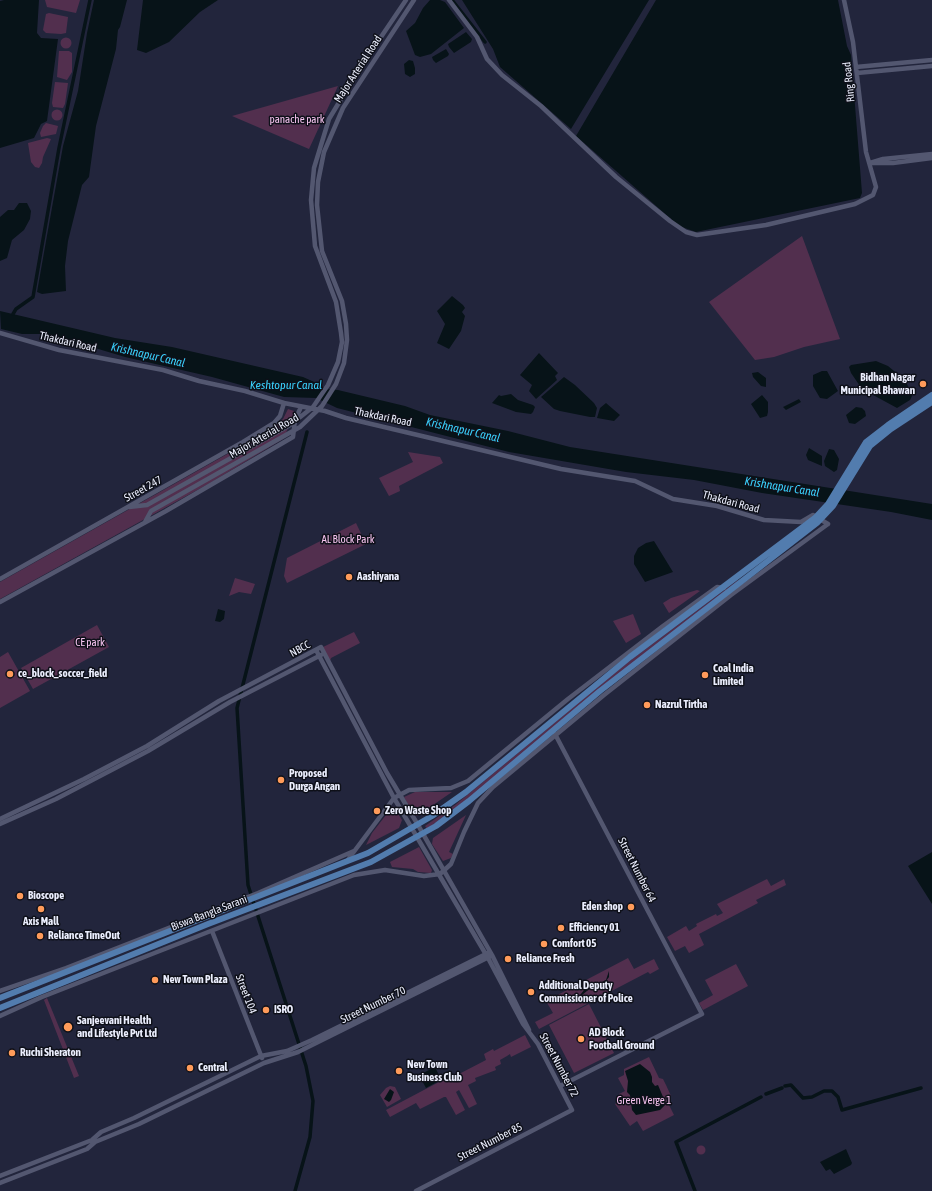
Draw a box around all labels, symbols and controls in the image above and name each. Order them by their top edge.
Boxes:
street label: Major Arterial Road [331,33,385,105]
street label: Ring Road [840,61,858,103]
park label: panache park [269,113,325,127]
street label: Thakdari Road [38,329,98,355]
water label: Krishnapur Canal [109,339,187,371]
place label: Bidhan Nagar Municipal Bhawan [841,371,915,397]
water label: Keshtopur Canal [250,378,322,392]
marker: Bidhan Nagar Municipal Bhawan [918,379,928,389]
street label: Thakdari Road [353,404,413,430]
street label: Major Arterial Road [227,411,301,461]
water label: Krishnapur Canal [424,414,502,446]
street label: Street 247 [122,473,164,505]
water label: Krishnapur Canal [743,474,821,500]
street label: Thakdari Road [701,488,761,516]
park label: AL Block Park [321,533,375,547]
place label: Aashiyana [357,570,399,584]
marker: Aashiyana [344,572,354,582]
park label: CE park [75,636,105,650]
street label: NBCC [287,638,313,660]
place label: Coal India Limited [713,662,754,688]
place label: ce_block_soccer_field [18,667,107,681]
marker: ce_block_soccer_field [5,669,15,679]
marker: Coal India Limited [700,670,710,680]
place label: Nazrul Tirtha [655,698,707,712]
marker: Nazrul Tirtha [642,700,652,710]
place label: Proposed Durga Angan [289,767,340,793]
marker: Proposed Durga Angan [276,775,286,785]
place label: Zero Waste Shop [385,804,451,818]
marker: Zero Waste Shop [372,806,382,816]
street label: Street Number 64 [615,836,659,904]
place label: Bioscope [28,889,64,903]
marker: Bioscope [15,891,25,901]
street label: Biswa Bangla Sarani [169,892,249,934]
place label: Eden shop [582,900,623,914]
marker: Eden shop [626,902,636,912]
marker: Axis Mall [36,904,46,914]
place label: Axis Mall [23,915,59,929]
place label: Efficiency 01 [569,921,620,935]
marker: Efficiency 01 [556,923,566,933]
place label: Reliance TimeOut [48,929,120,943]
marker: Reliance TimeOut [35,931,45,941]
place label: Comfort 05 [552,937,596,951]
marker: Comfort 05 [539,939,549,949]
place label: Reliance Fresh [516,952,575,966]
marker: Reliance Fresh [503,954,513,964]
street label: Street 104 [232,972,260,1016]
place label: New Town Plaza [163,973,228,987]
marker: New Town Plaza [150,975,160,985]
place label: Additional Deputy Commissioner of Police [539,979,633,1005]
street label: Street Number 70 [338,984,408,1026]
marker: Additional Deputy Commissioner of Police [526,987,536,997]
place label: ISRO [274,1003,293,1017]
marker: ISRO [261,1005,271,1015]
place label: Sanjeevani Health and Lifestyle Pvt Ltd [77,1014,157,1040]
marker: Sanjeevani Health and Lifestyle Pvt Ltd [62,1021,74,1033]
place label: AD Block Football Ground [589,1026,654,1052]
street label: Street Number 72 [537,1031,581,1099]
marker: AD Block Football Ground [576,1034,586,1044]
place label: Ruchi Sheraton [20,1046,81,1060]
marker: Ruchi Sheraton [7,1048,17,1058]
place label: New Town Business Club [407,1058,462,1084]
place label: Central [198,1061,228,1075]
marker: Central [185,1063,195,1073]
marker: New Town Business Club [394,1066,404,1076]
park label: Green Verge 1 [617,1094,671,1108]
street label: Street Number 85 [456,1120,524,1164]

